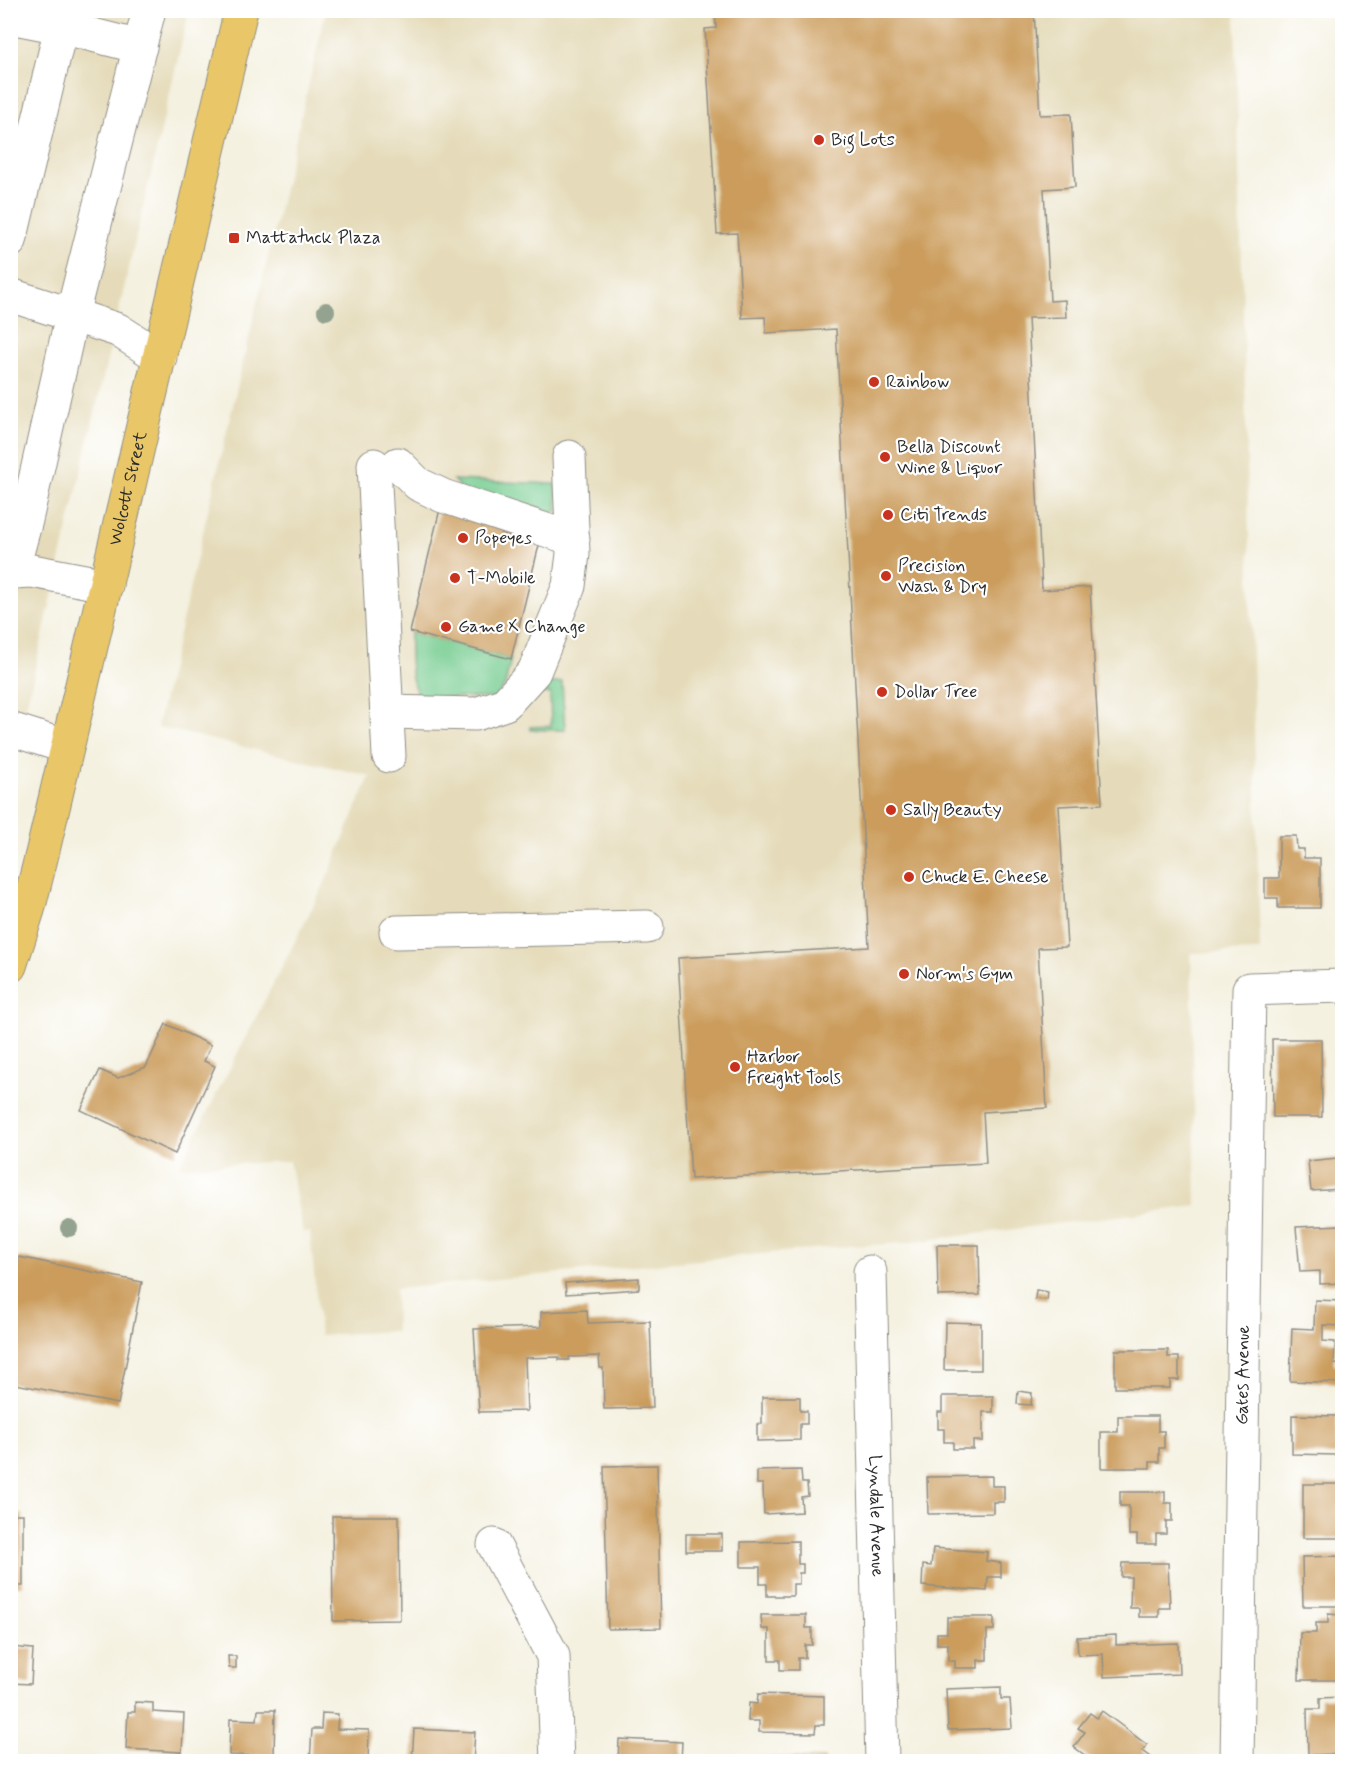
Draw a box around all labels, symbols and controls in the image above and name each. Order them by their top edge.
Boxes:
place label: Big Lots [831,128,895,154]
marker: Big Lots [812,133,826,147]
place label: Mattatuck Plaza [246,226,381,250]
marker: Mattatuck Plaza [227,231,241,245]
place label: Rainbow [886,370,949,394]
marker: Rainbow [867,375,881,389]
street label: Wolcott Street [103,429,153,548]
place label: Bella Discount Wine & Liquor [897,435,1003,480]
marker: Bella Discount Wine & Liquor [878,450,892,464]
place label: Citi Trends [900,503,987,527]
marker: Citi Trends [881,508,895,522]
place label: Popeyes [475,526,532,550]
marker: Popeyes [456,531,470,545]
place label: Precision Wash & Dry [898,554,987,599]
place label: T-Mobile [467,566,535,590]
marker: Precision Wash & Dry [879,569,893,583]
marker: T-Mobile [448,571,462,585]
place label: Game X Change [458,615,586,639]
marker: Game X Change [439,620,453,634]
place label: Dollar Tree [894,680,977,704]
marker: Dollar Tree [875,685,889,699]
place label: Sally Beauty [903,798,1002,822]
marker: Sally Beauty [884,803,898,817]
place label: Chuck E. Cheese [921,865,1048,889]
marker: Chuck E. Cheese [902,870,916,884]
place label: Norm's Gym [916,962,1013,986]
marker: Norm's Gym [897,967,911,981]
place label: Harbor Freight Tools [747,1045,841,1090]
marker: Harbor Freight Tools [728,1060,742,1074]
street label: Gates Avenue [1230,1325,1256,1425]
street label: Lyndale Avenue [862,1455,889,1577]

